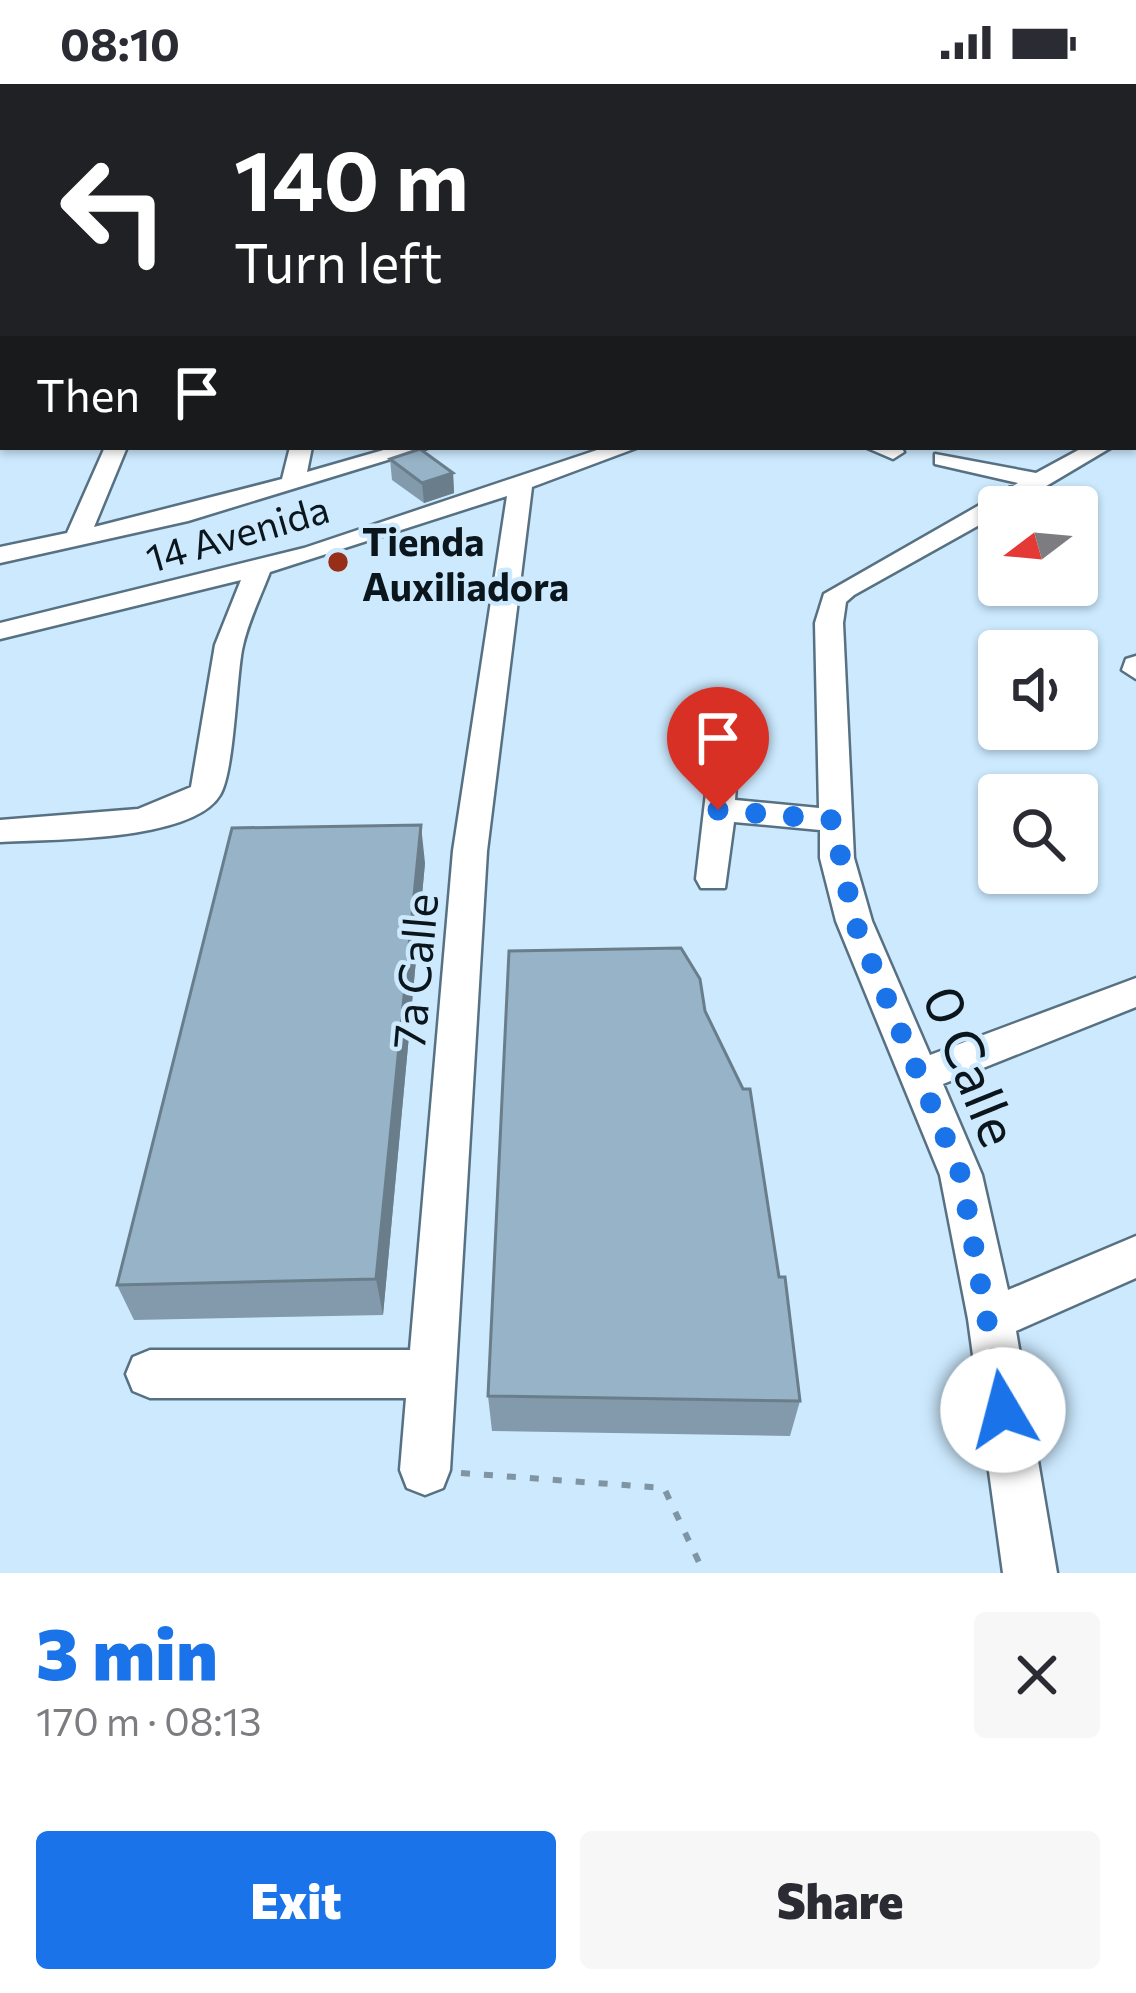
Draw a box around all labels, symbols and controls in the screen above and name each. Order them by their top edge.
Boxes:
text: 08:10 [60,15,180,70]
text: 140 m [234,126,469,228]
icon: left [36,132,192,288]
text: Turn left [234,228,442,294]
icon: arrive [164,360,230,426]
text: Then [36,366,140,421]
street label: 14 Avenida [140,483,334,581]
north arrow [978,486,1098,606]
map controls [978,486,1098,894]
place label: Tienda Auxiliadora [362,516,569,609]
marker: Tienda Auxiliadora [325,549,351,575]
button: sound [978,630,1098,750]
pin [667,687,769,810]
icon: arrive [685,705,751,771]
button: search [978,774,1098,894]
street label: 7a Calle [379,891,447,1051]
street label: 0 Calle [911,975,1035,1155]
position arrow [940,1347,1066,1473]
text: 3 min [36,1607,218,1695]
button: close [974,1612,1100,1738]
text: 170 m · 08:13 [36,1696,262,1744]
button: Exit [36,1831,556,1969]
button: Share [580,1831,1100,1969]

